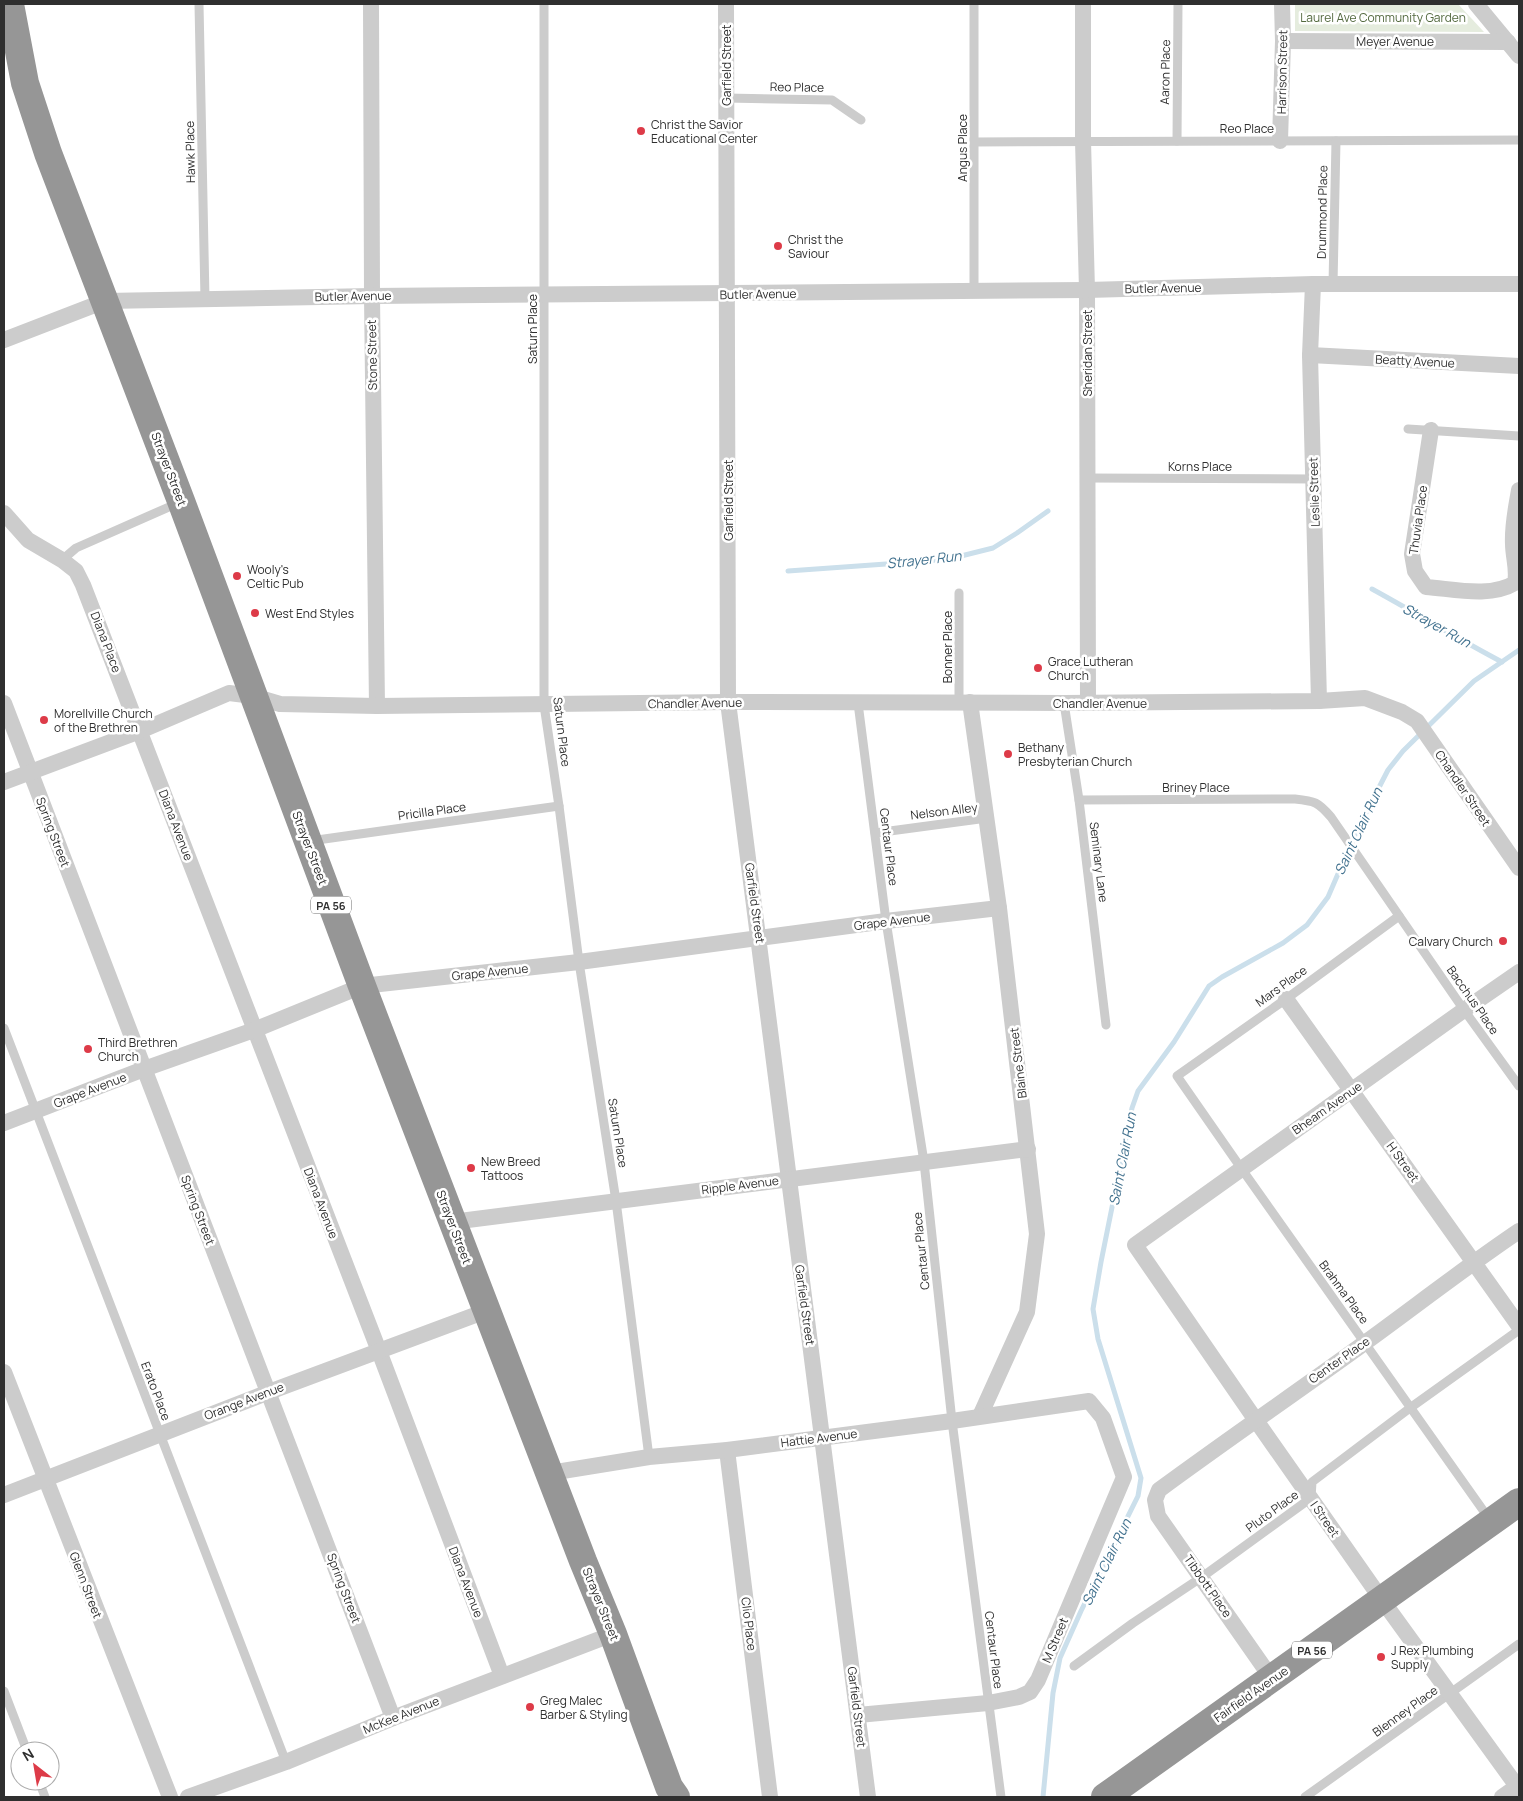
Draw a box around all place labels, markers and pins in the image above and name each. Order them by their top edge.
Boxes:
place label: Christ the Savior Educational Center [651,116,758,147]
marker: Christ the Savior Educational Center [635,125,647,137]
place label: Christ the Saviour [788,231,843,262]
marker: Christ the Saviour [772,240,784,252]
place label: Wooly's Celtic Pub [247,561,304,592]
marker: Wooly's Celtic Pub [231,570,243,582]
place label: West End Styles [265,605,354,622]
marker: West End Styles [249,607,261,619]
place label: Grace Lutheran Church [1048,653,1133,684]
marker: Grace Lutheran Church [1032,662,1044,674]
place label: Morellville Church of the Brethren [54,705,153,736]
marker: Morellville Church of the Brethren [38,714,50,726]
place label: Bethany Presbyterian Church [1018,739,1132,770]
marker: Bethany Presbyterian Church [1002,748,1014,760]
place label: Calvary Church [1409,933,1493,950]
marker: Calvary Church [1497,935,1509,947]
place label: Third Brethren Church [98,1034,177,1065]
marker: Third Brethren Church [82,1043,94,1055]
place label: New Breed Tattoos [481,1153,540,1184]
marker: New Breed Tattoos [465,1162,477,1174]
place label: J Rex Plumbing Supply [1391,1642,1474,1673]
marker: J Rex Plumbing Supply [1375,1651,1387,1663]
place label: Greg Malec Barber & Styling [540,1692,628,1723]
marker: Greg Malec Barber & Styling [524,1701,536,1713]

